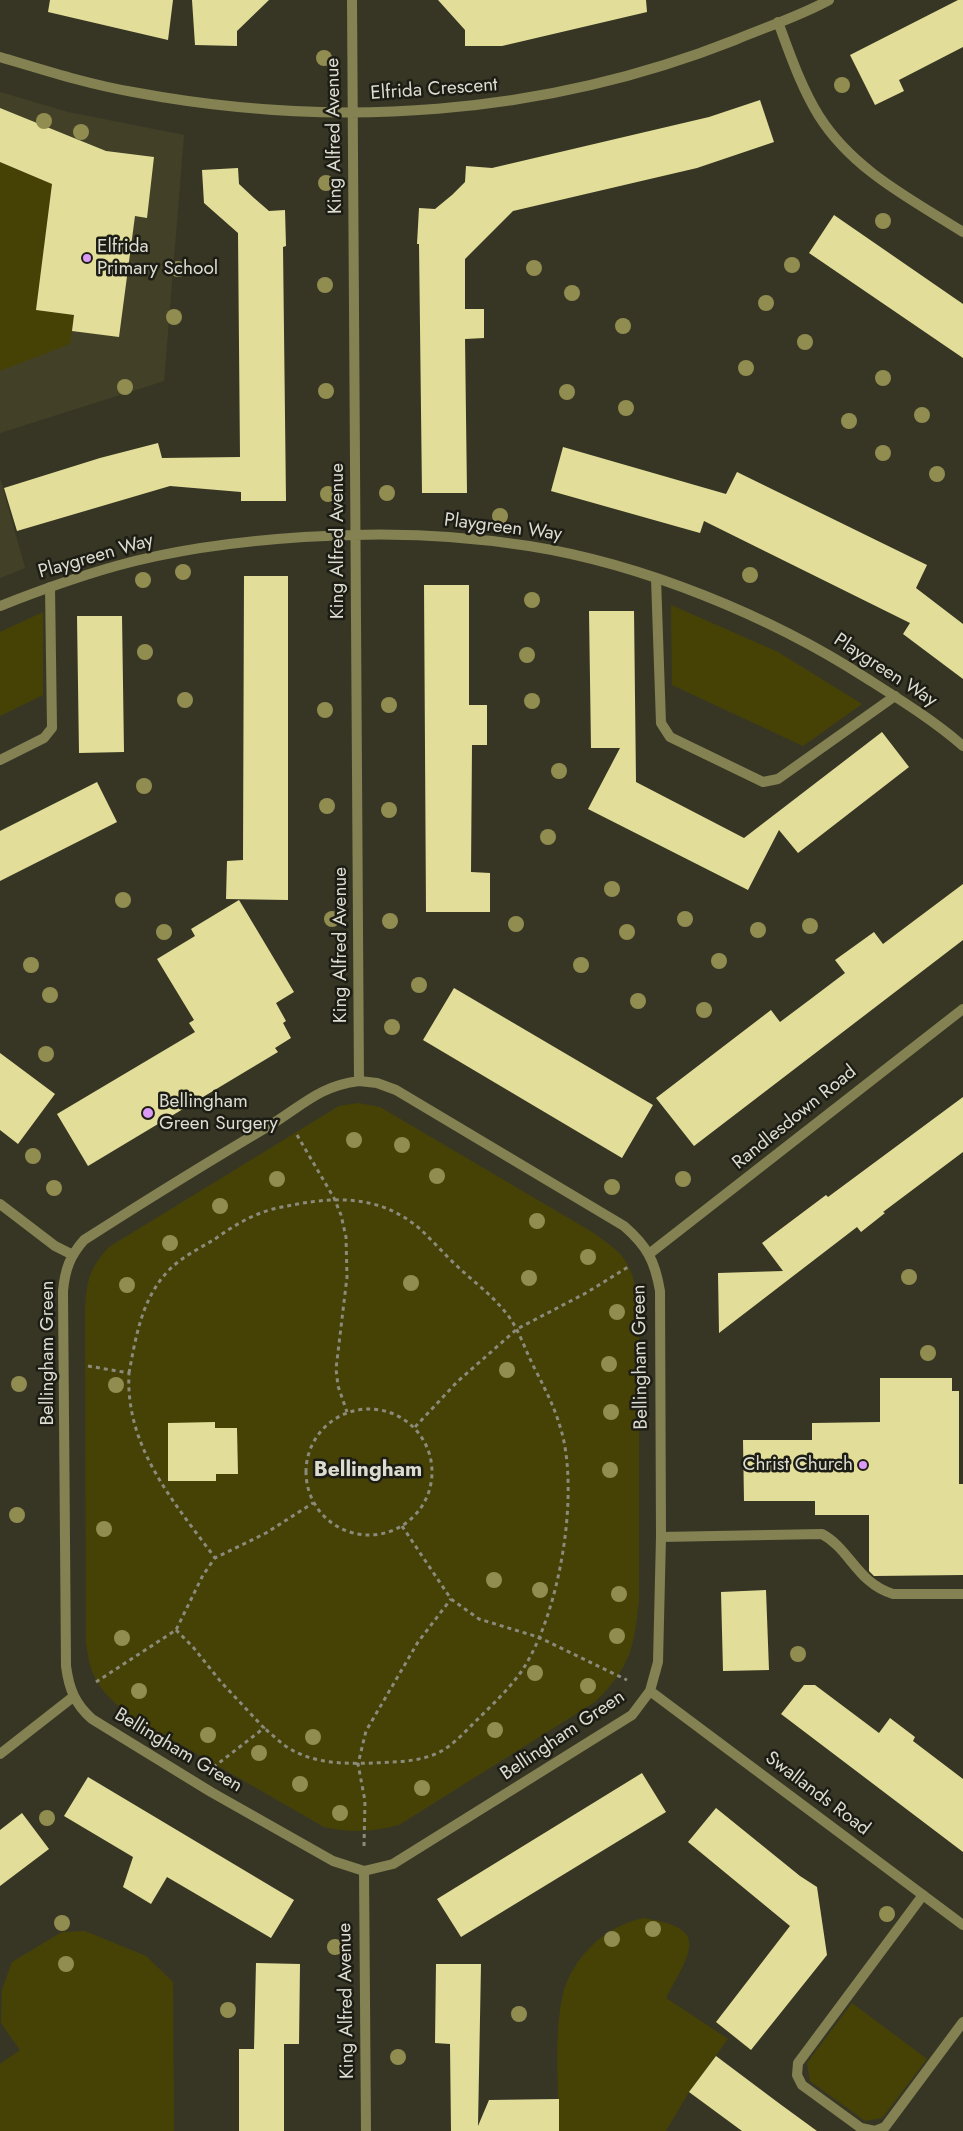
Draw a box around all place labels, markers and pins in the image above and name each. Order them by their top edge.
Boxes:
place label: Elfrida Primary School [97,236,218,280]
marker: Elfrida Primary School [81,252,93,264]
place label: Bellingham Green Surgery [159,1091,278,1135]
marker: Bellingham Green Surgery [141,1106,155,1120]
place label: Christ Church [742,1454,853,1476]
marker: Christ Church [857,1459,869,1471]

